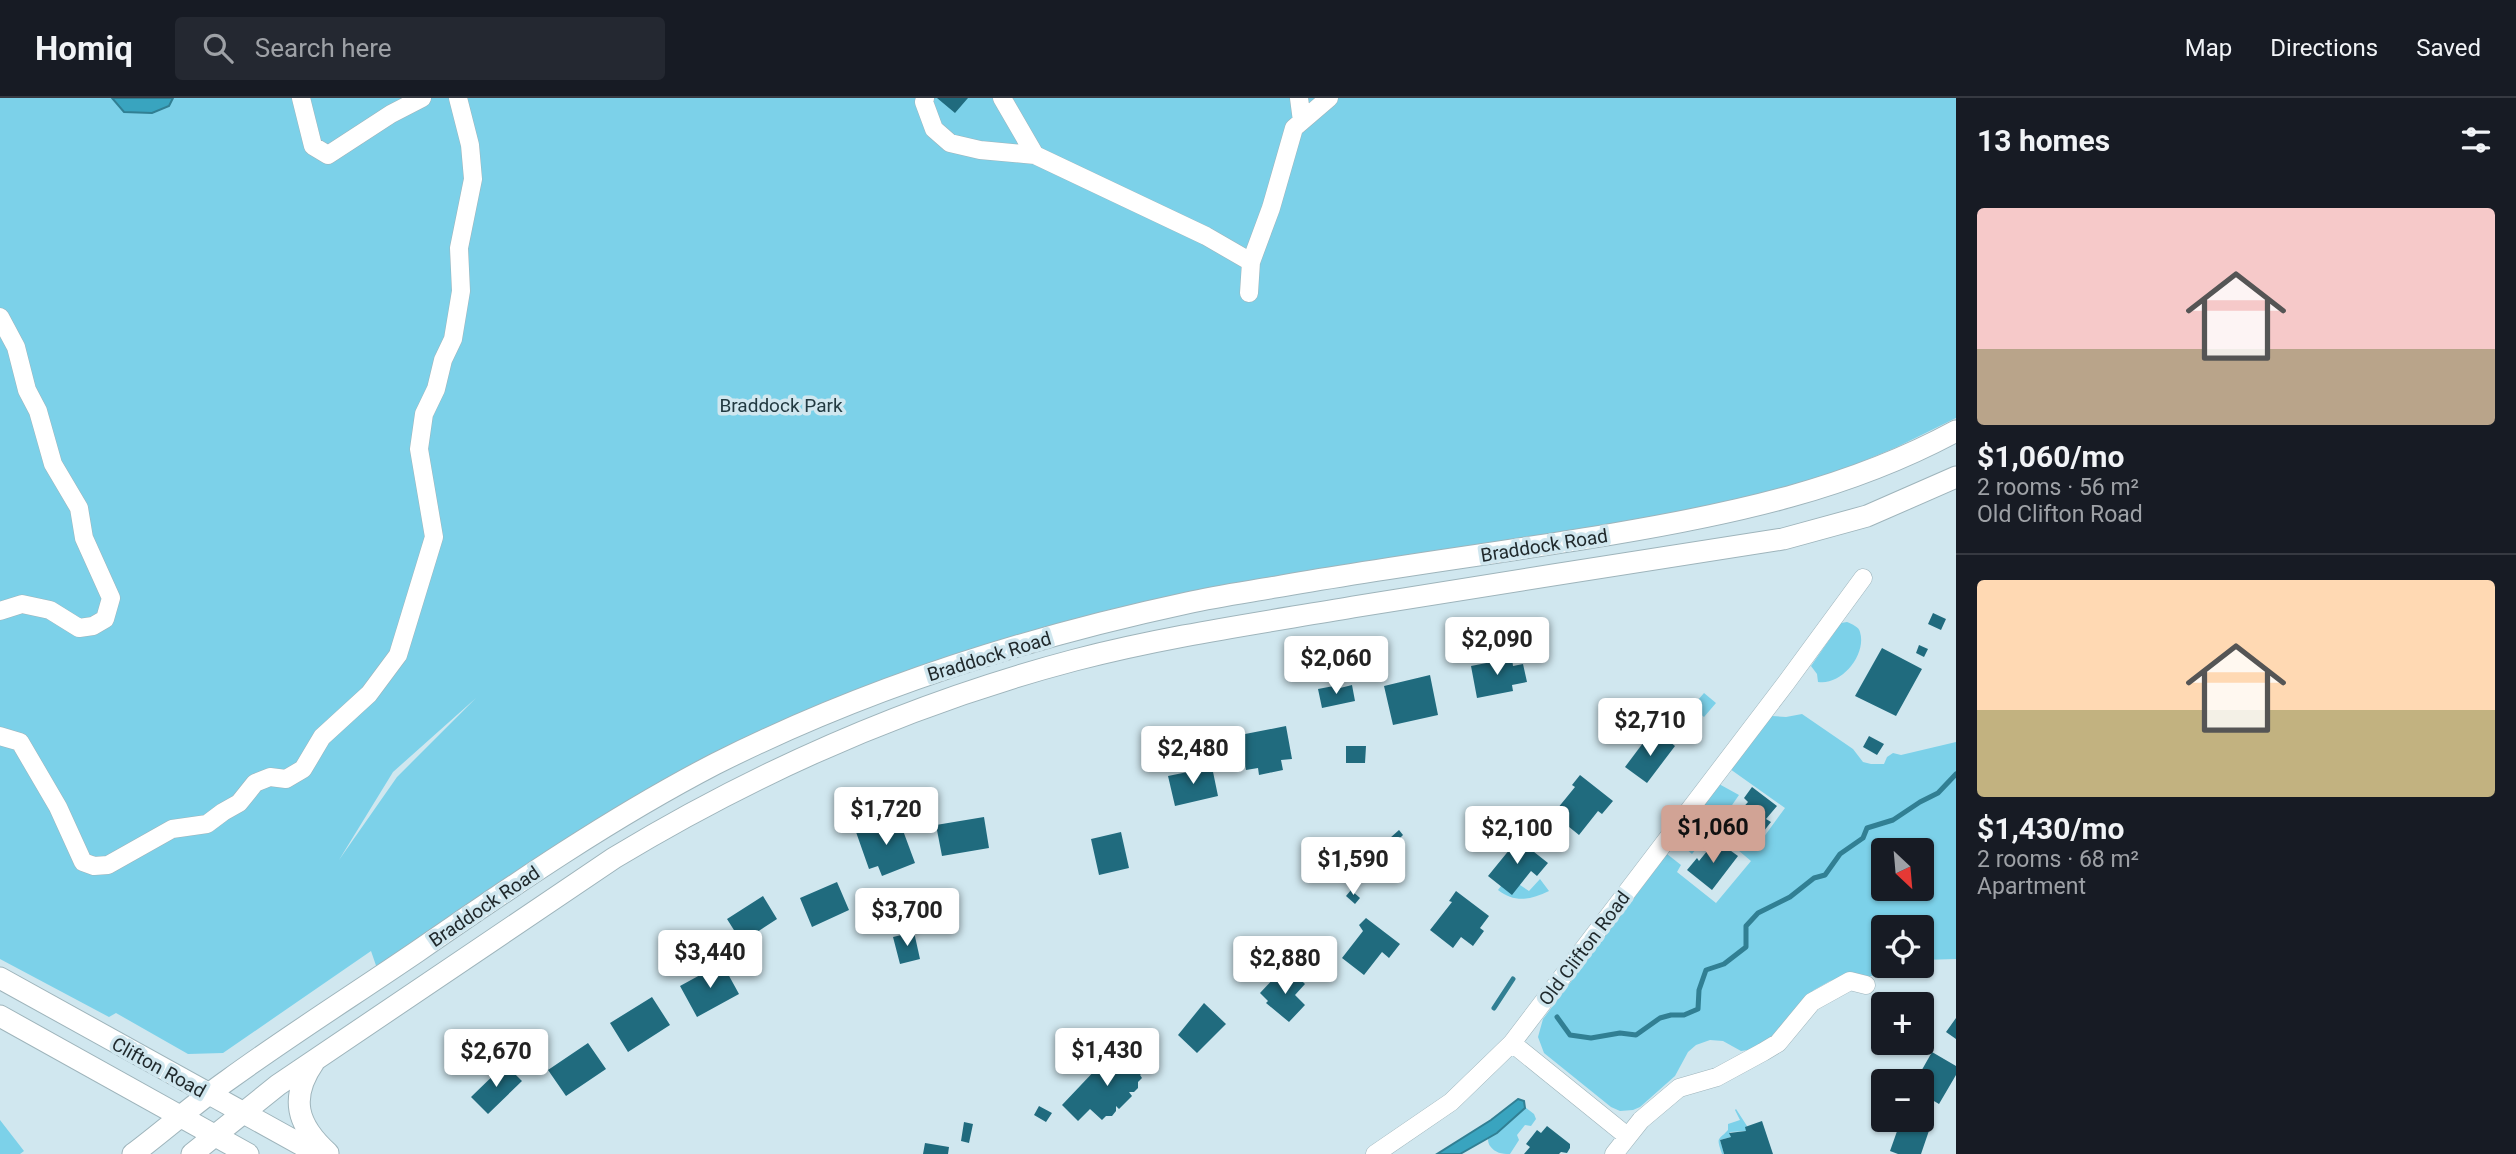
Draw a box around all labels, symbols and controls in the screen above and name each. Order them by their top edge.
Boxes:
search box [175,17,665,80]
text: Homiq [35,29,133,68]
icon: search [199,29,237,67]
text: Search here [255,33,392,63]
text: Map [2185,34,2232,62]
text: Directions [2270,34,2378,62]
text: Saved [2416,34,2481,62]
icon: filters [2457,121,2495,159]
text: 13 homes [1977,123,2110,158]
icon: home [2173,253,2299,379]
park label: Braddock Park [719,394,843,417]
text: $1,060/mo [1977,439,2125,474]
text: 2 rooms · 56 m² [1977,474,2139,501]
text: Old Clifton Road [1977,501,2143,528]
street label: Braddock Road [1479,524,1609,567]
pin: $2,090 [1440,618,1554,677]
icon: home [2173,625,2299,751]
text: $2,090 [1461,626,1533,653]
street label: Braddock Road [924,627,1054,686]
pin: $2,060 [1279,636,1393,696]
text: $2,060 [1300,645,1372,672]
pin: $2,710 [1593,698,1707,758]
text: $2,710 [1614,707,1686,734]
pin: $2,480 [1136,726,1250,786]
text: $2,480 [1157,735,1229,762]
pin: $1,720 [829,788,943,847]
text: $1,720 [850,796,922,823]
pin: $2,100 [1460,806,1574,866]
pin: $1,060 [1656,806,1770,865]
text: $1,430/mo [1977,811,2125,846]
text: $1,060 [1677,814,1749,841]
text: $2,100 [1481,815,1553,842]
pin: $1,590 [1296,838,1410,897]
north arrow [1871,838,1934,901]
map controls [1871,838,1934,1132]
text: $1,590 [1317,846,1389,873]
text: 2 rooms · 68 m² [1977,846,2139,873]
street label: Braddock Road [425,861,544,952]
text: Apartment [1977,873,2086,900]
street label: Old Clifton Road [1534,887,1635,1010]
pin: $3,700 [850,888,964,948]
text: $3,700 [871,897,943,924]
button: locate [1871,915,1934,978]
pin: $3,440 [653,930,767,990]
pin: $2,880 [1228,936,1342,996]
text: $3,440 [674,939,746,966]
text: $2,880 [1249,945,1321,972]
button: + [1871,992,1934,1055]
pin: $1,430 [1050,1028,1164,1088]
pin: $2,670 [439,1030,553,1089]
street label: Clifton Road [108,1032,210,1103]
text: $1,430 [1071,1037,1143,1064]
text: $2,670 [460,1038,532,1065]
button: − [1871,1069,1934,1132]

